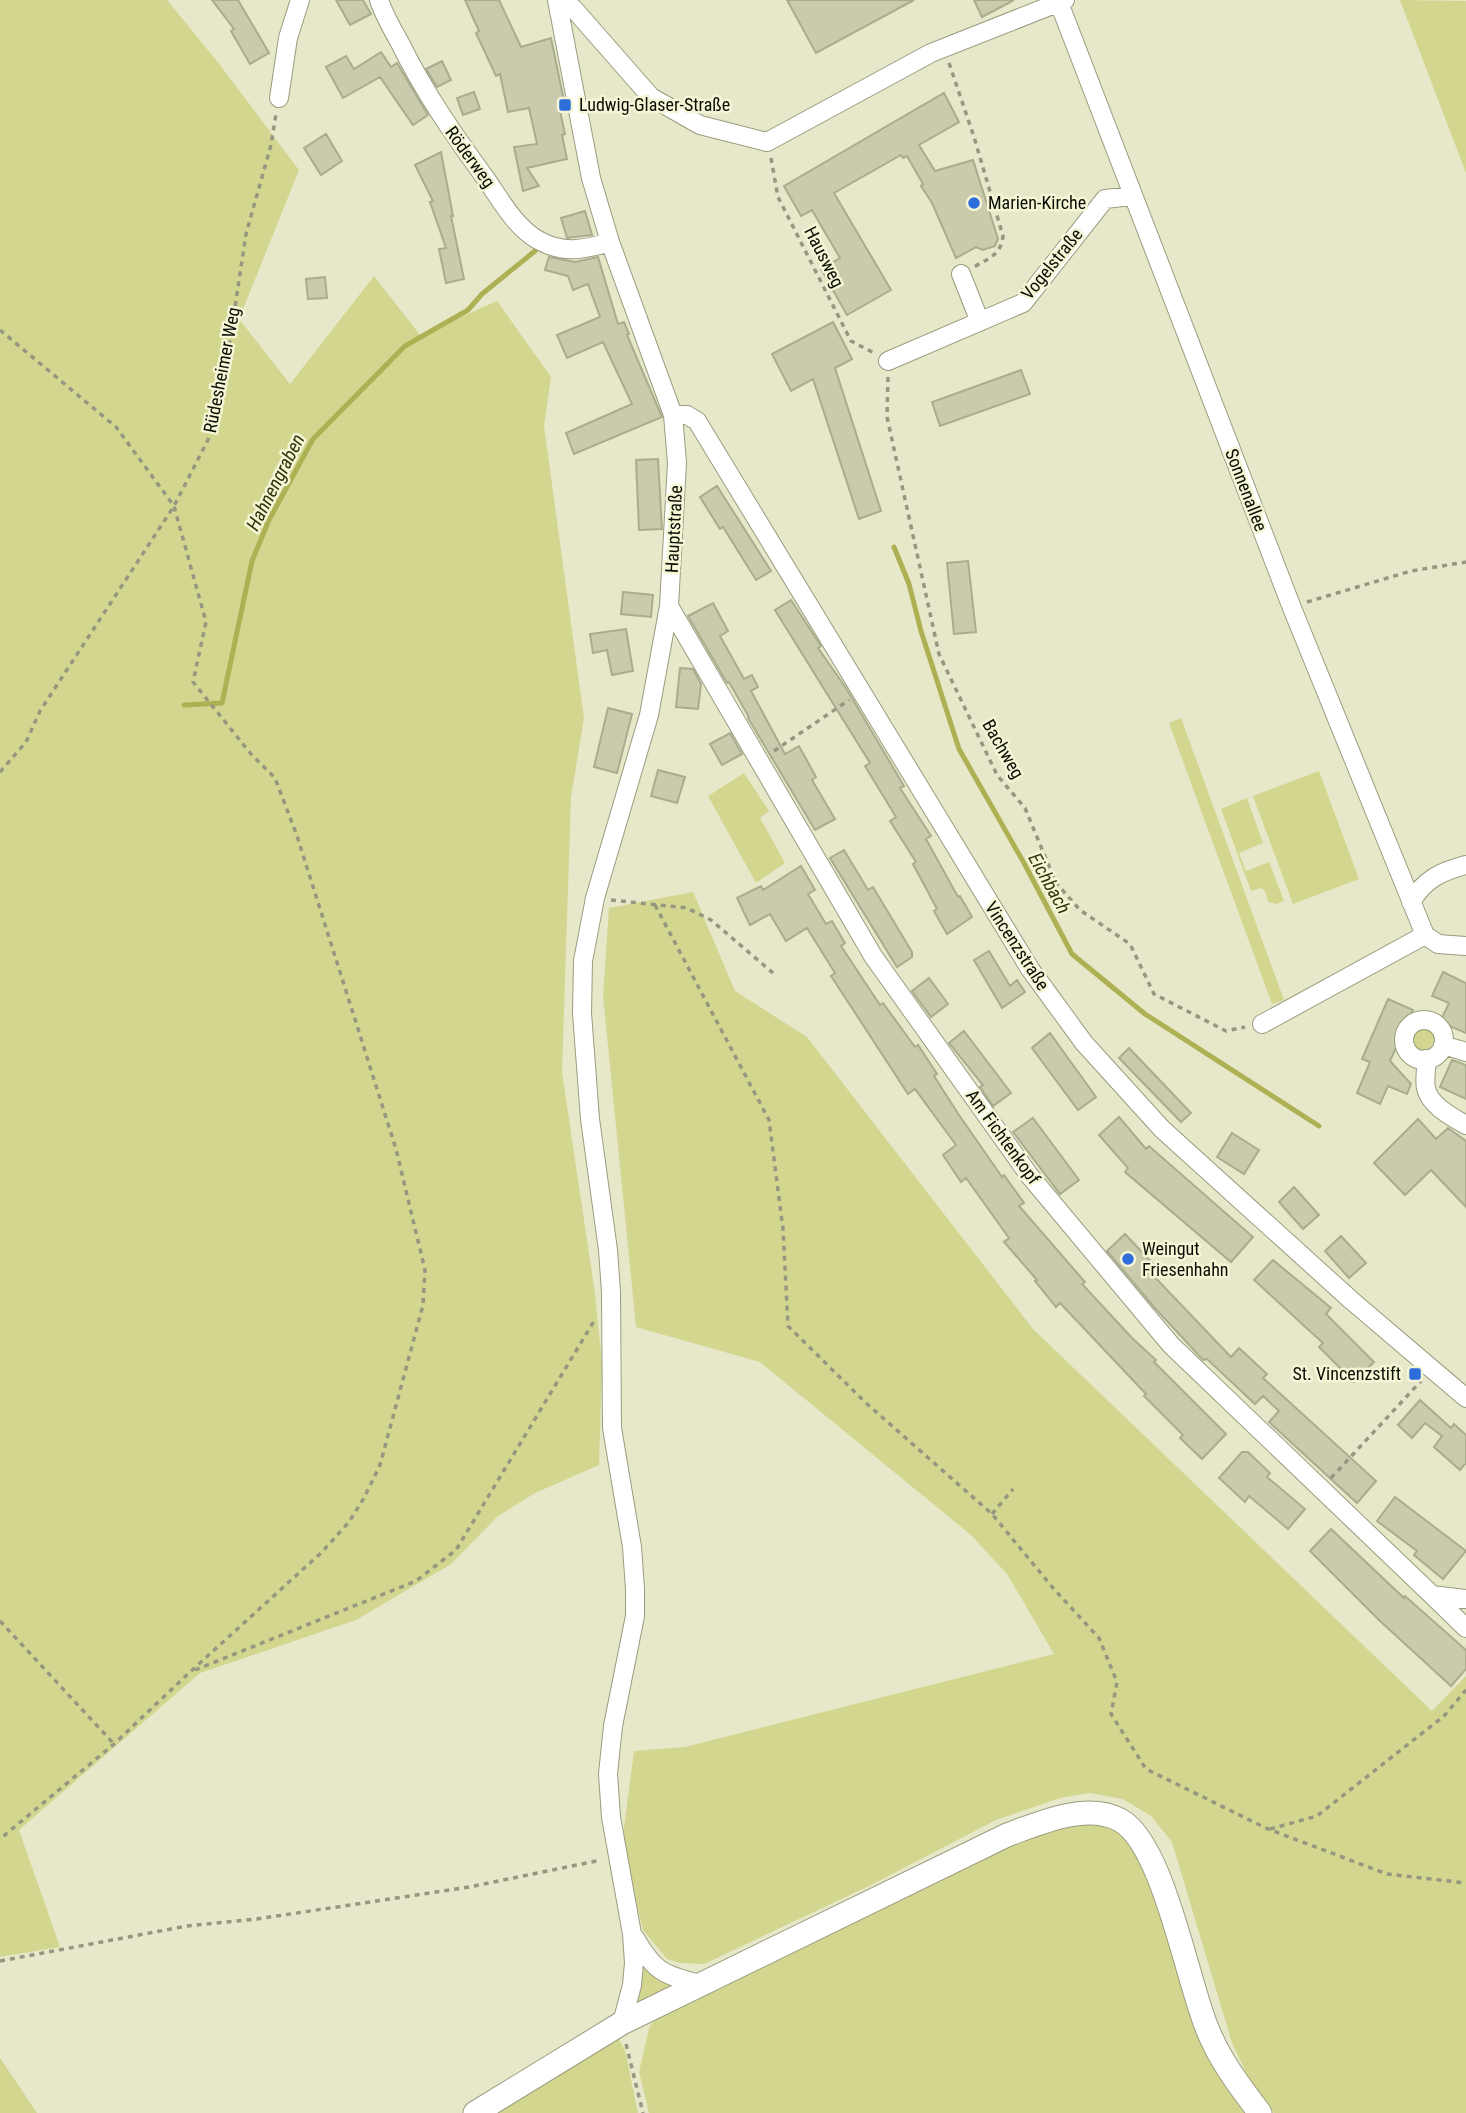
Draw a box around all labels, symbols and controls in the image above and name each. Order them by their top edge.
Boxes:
place label: Ludwig-Glaser-Straße [579,94,730,115]
marker: Ludwig-Glaser-Straße [557,97,573,113]
street label: Röderweg [441,122,500,191]
place label: Marien-Kirche [988,192,1086,213]
marker: Marien-Kirche [966,195,982,211]
street label: Hausweg [800,223,849,291]
street label: Vogelstraße [1017,224,1087,303]
street label: Rüdesheimer Weg [199,305,244,434]
water label: Hahnengraben [241,430,310,534]
street label: Sonnenallee [1221,446,1272,534]
street label: Hauptstraße [661,485,686,573]
street label: Bachweg [978,716,1029,782]
water label: Eichbach [1023,849,1076,918]
street label: Vincenzstraße [981,897,1054,994]
street label: Am Fichtenkopf [962,1085,1045,1188]
place label: Weingut Friesenhahn [1142,1238,1229,1280]
marker: Weingut Friesenhahn [1120,1251,1136,1267]
place label: St. Vincenzstift [1292,1363,1401,1384]
marker: St. Vincenzstift [1407,1366,1423,1382]

